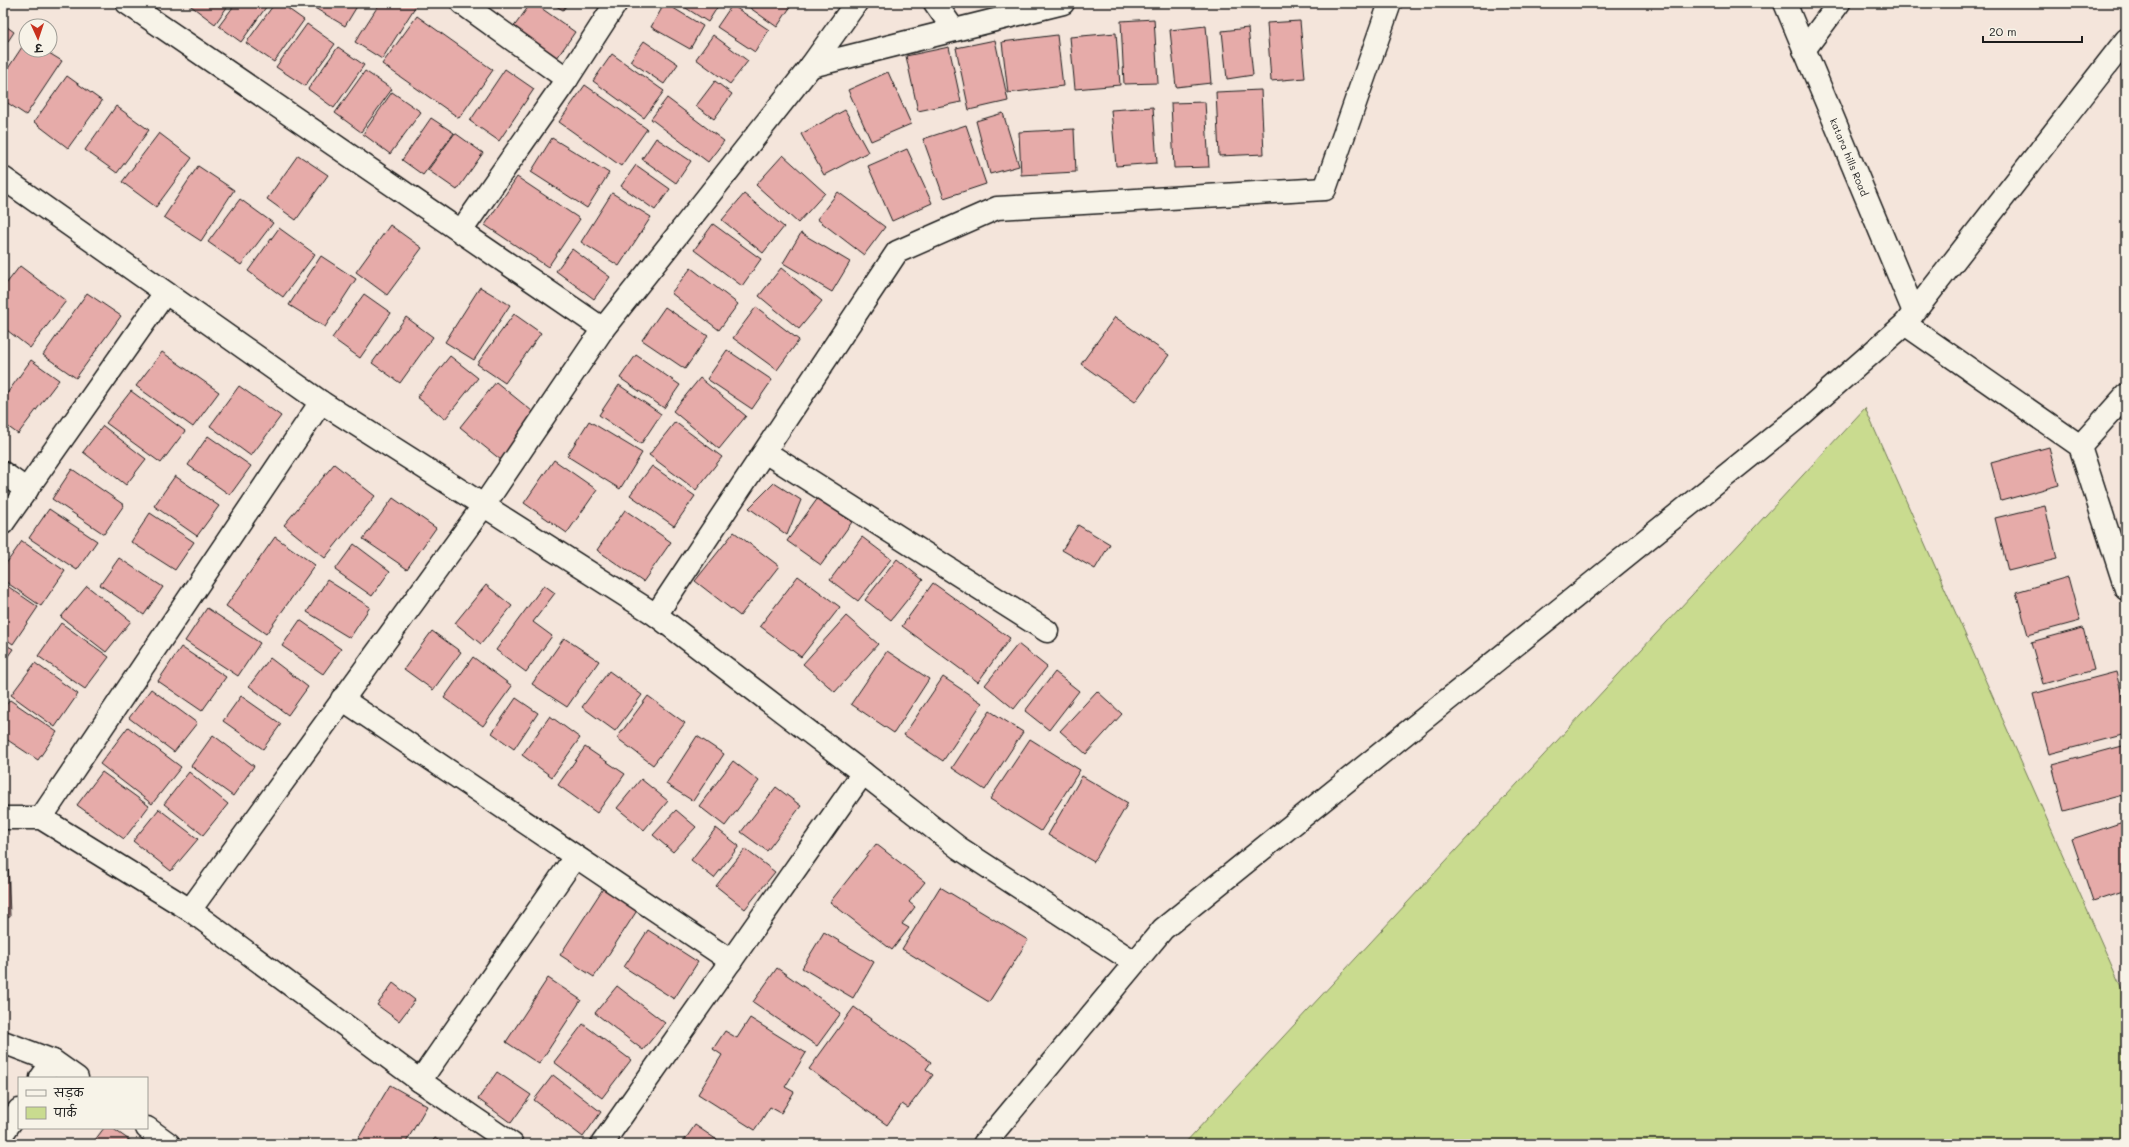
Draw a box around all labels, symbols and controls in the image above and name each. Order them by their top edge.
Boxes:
north arrow [18,18,58,58]
scale bar [1983,18,2082,44]
text: 20 m [1989,23,2017,39]
text: उ [33,41,44,56]
street label: katara hills Road [1827,116,1872,198]
legend [18,1077,148,1129]
text: सड़क [53,1084,85,1101]
text: पार्क [53,1103,78,1120]

